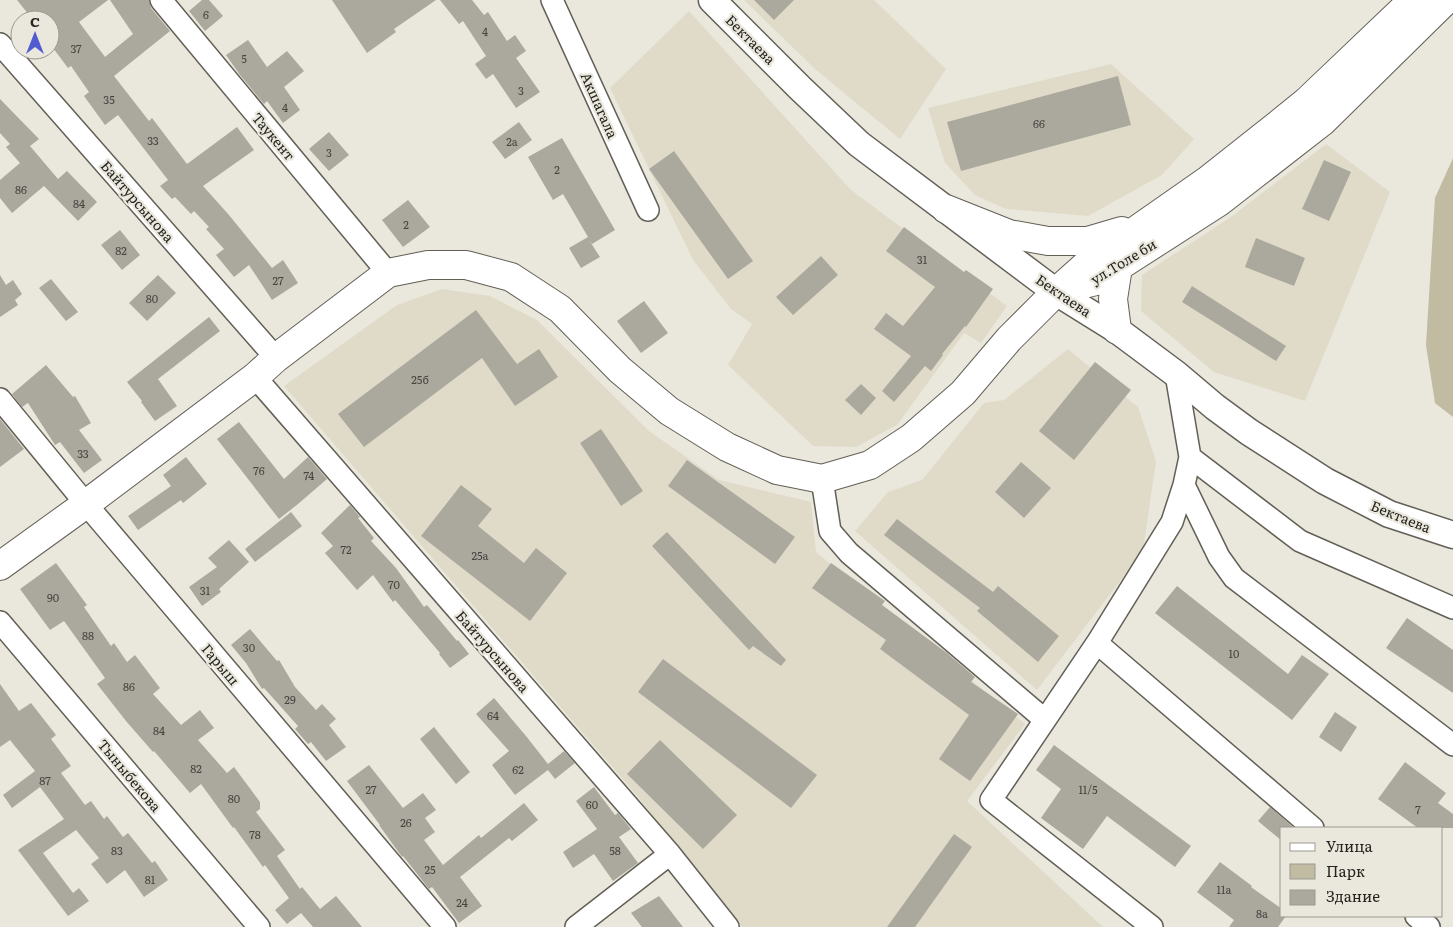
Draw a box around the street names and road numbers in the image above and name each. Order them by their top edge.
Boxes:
street label: Бектаева [722,10,781,69]
street label: Акшагала [577,69,624,142]
street label: Таукент [248,108,300,164]
street label: Байтурсынова [97,156,179,247]
street label: ул.Толе би [1086,233,1160,289]
street label: Бектаева [1032,269,1096,321]
street label: Бектаева [1368,495,1434,537]
street label: Байтурсынова [452,606,534,697]
street label: Гарыш [198,639,244,689]
street label: Тыныбекова [94,734,167,816]

